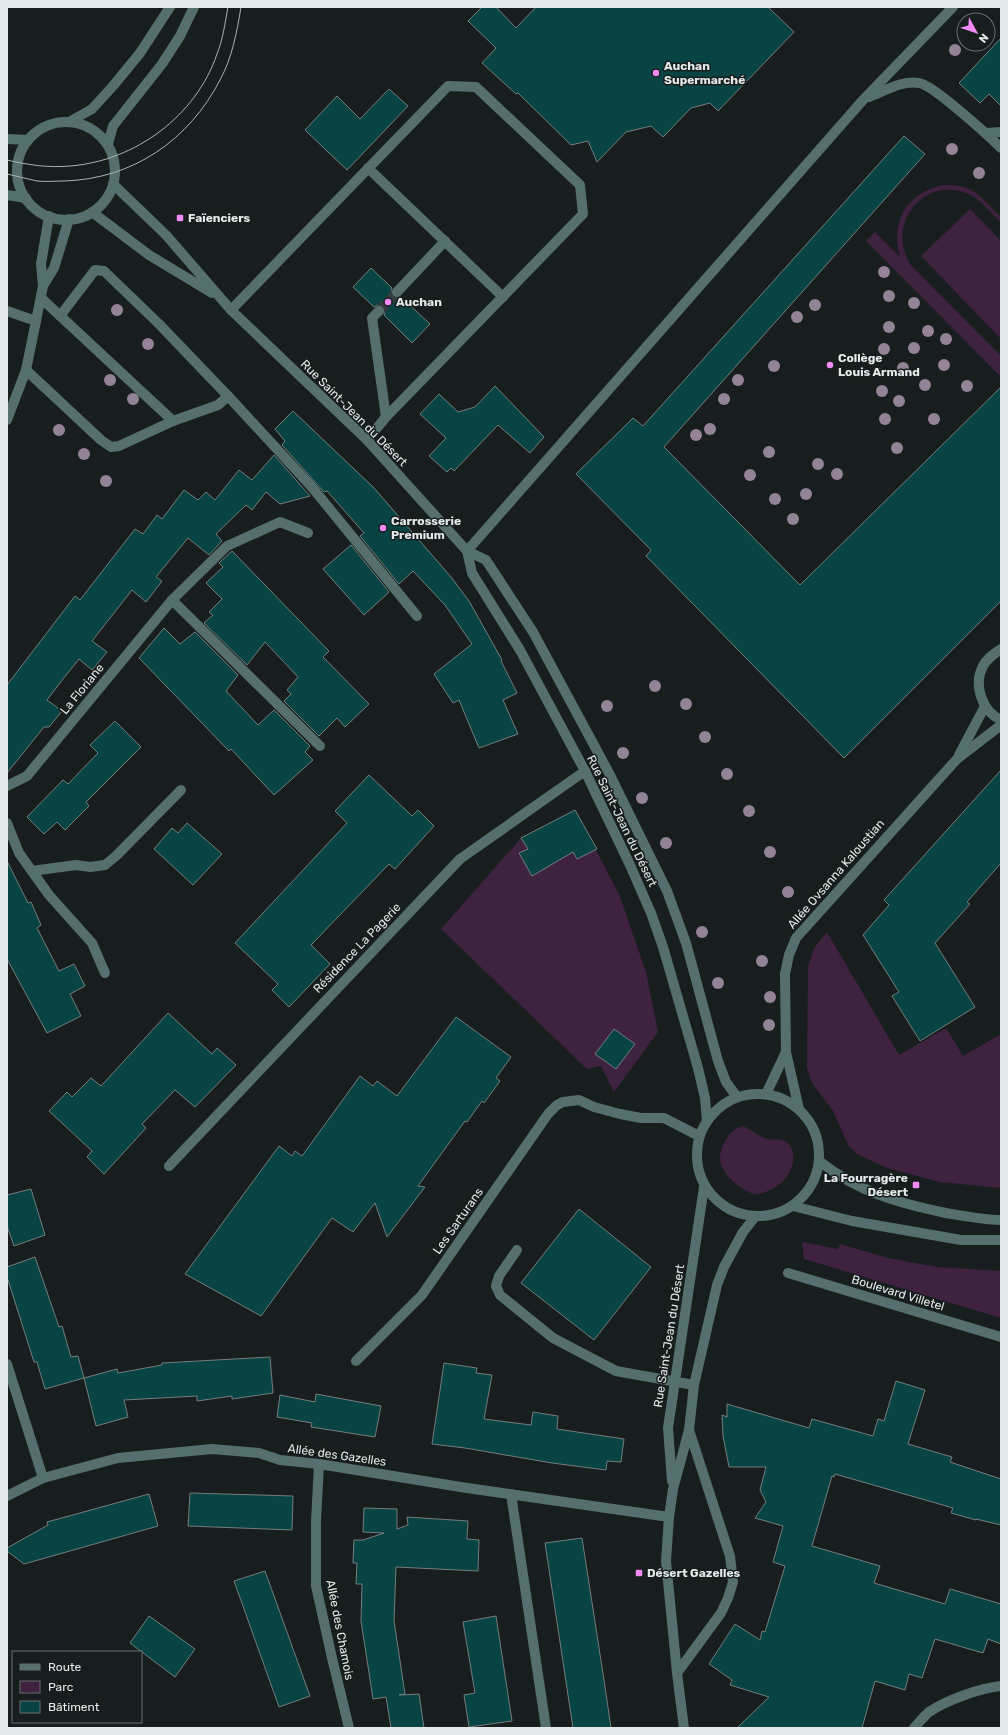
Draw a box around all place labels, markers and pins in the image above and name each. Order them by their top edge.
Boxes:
place label: Auchan Supermarché [664,59,745,87]
marker: Auchan Supermarché [651,68,661,78]
place label: Faïenciers [188,211,251,225]
marker: Faïenciers [175,213,185,223]
place label: Auchan [396,295,442,309]
marker: Auchan [383,297,393,307]
place label: Collège Louis Armand [838,351,920,379]
marker: Collège Louis Armand [825,360,835,370]
place label: Carrosserie Premium [391,514,461,542]
marker: Carrosserie Premium [378,523,388,533]
place label: La Fourragère Désert [824,1171,908,1199]
marker: La Fourragère Désert [911,1180,921,1190]
place label: Désert Gazelles [647,1566,741,1580]
marker: Désert Gazelles [634,1568,644,1578]

